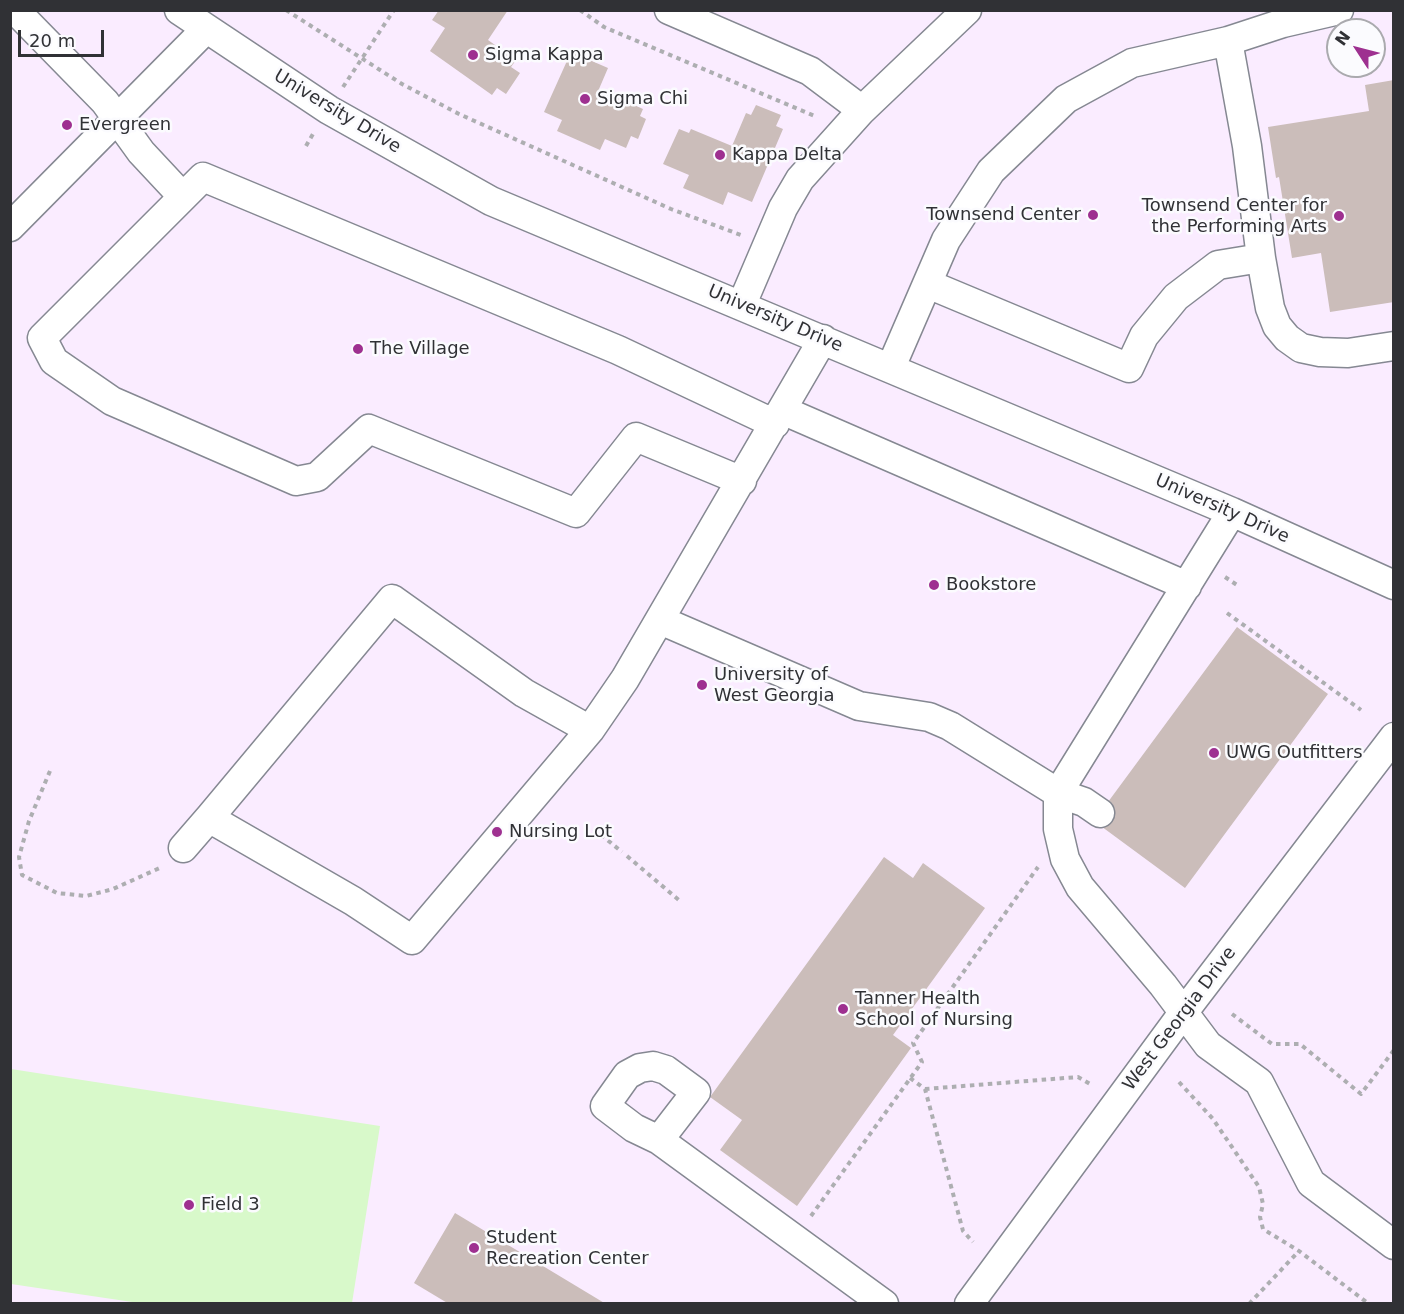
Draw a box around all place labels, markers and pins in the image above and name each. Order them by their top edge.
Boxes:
place label: Sigma Kappa [485,44,604,66]
marker: Sigma Kappa [466,48,480,62]
place label: Sigma Chi [597,88,688,110]
marker: Sigma Chi [578,92,592,106]
place label: Evergreen [79,114,171,136]
marker: Evergreen [60,118,74,132]
place label: Kappa Delta [732,144,842,166]
marker: Kappa Delta [713,148,727,162]
place label: Townsend Center for the Performing Arts [1142,195,1327,238]
place label: Townsend Center [926,204,1081,226]
marker: Townsend Center [1086,208,1100,222]
marker: Townsend Center for the Performing Arts [1332,209,1346,223]
place label: The Village [370,338,470,360]
marker: The Village [351,342,365,356]
place label: Bookstore [946,574,1036,596]
marker: Bookstore [927,578,941,592]
place label: University of West Georgia [714,664,835,706]
marker: University of West Georgia [695,678,709,692]
place label: UWG Outfitters [1226,742,1363,764]
marker: UWG Outfitters [1207,746,1221,760]
place label: Nursing Lot [509,821,612,843]
marker: Nursing Lot [490,825,504,839]
place label: Tanner Health School of Nursing [855,988,1013,1030]
marker: Tanner Health School of Nursing [836,1002,850,1016]
place label: Field 3 [201,1194,260,1216]
marker: Field 3 [182,1198,196,1212]
place label: Student Recreation Center [486,1227,649,1270]
marker: Student Recreation Center [467,1241,481,1255]

